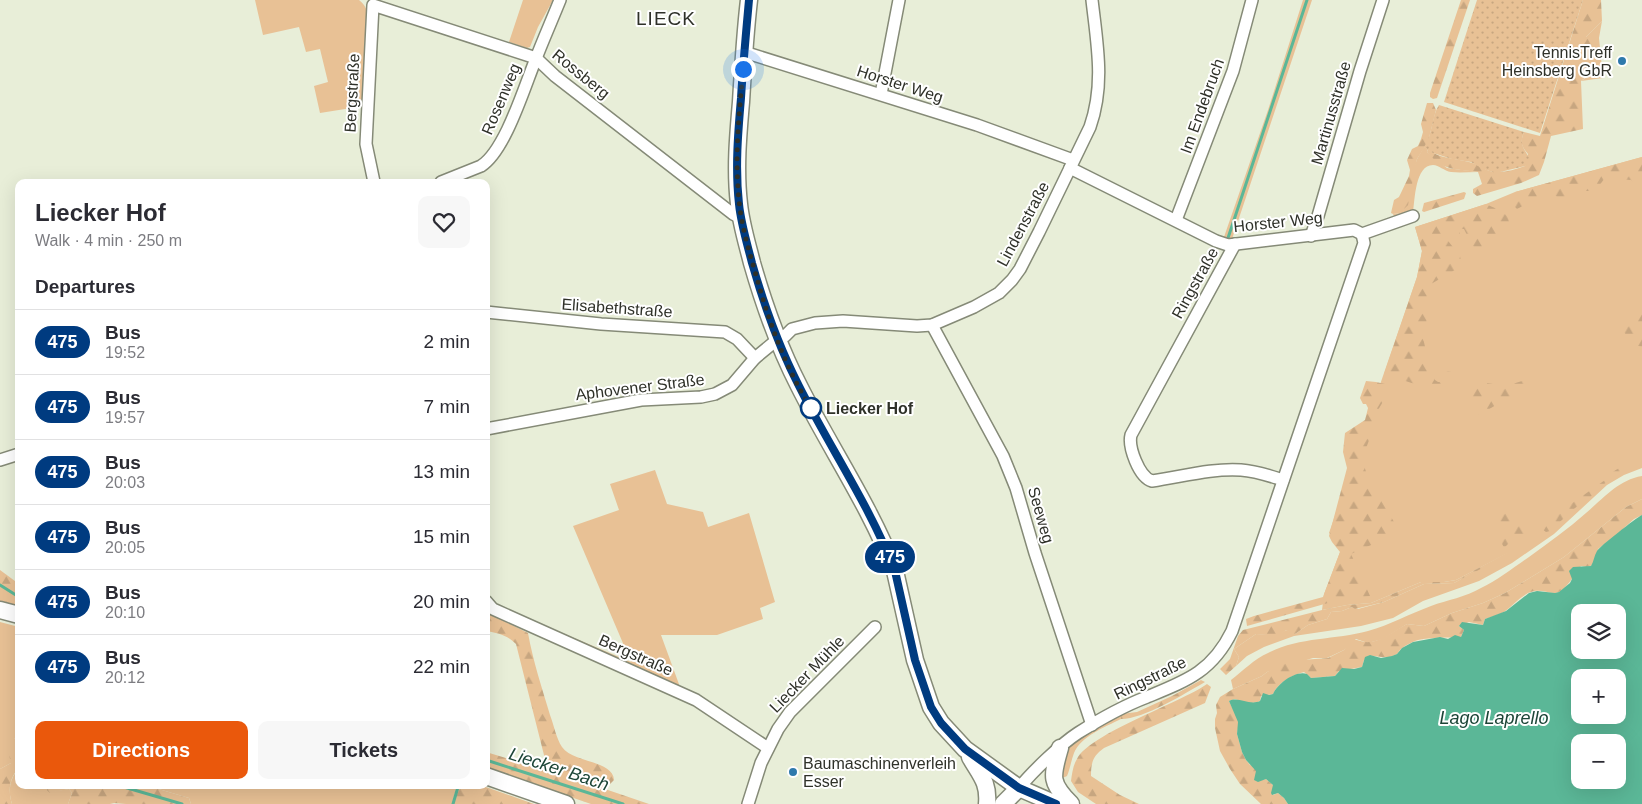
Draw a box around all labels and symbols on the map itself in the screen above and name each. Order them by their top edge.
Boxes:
district label: LIECK [636,8,696,29]
place label: TennisTreff Heinsberg GbR [1502,44,1613,79]
street label: Rossberg [549,46,613,102]
street label: Bergstraße [341,53,363,133]
marker: TennisTreff Heinsberg GbR [1616,55,1628,67]
street label: Im Endebruch [1177,56,1227,156]
your location [731,57,756,82]
street label: Martinusstraße [1308,59,1354,167]
street label: Rosenweg [478,61,524,137]
street label: Horster Weg [855,62,945,106]
street label: Lindenstraße [994,179,1052,269]
street label: Horster Weg [1233,209,1323,235]
street label: Ringstraße [1169,245,1221,321]
street label: Elisabethstraße [561,296,673,320]
street label: Aphovener Straße [575,371,706,403]
marker: Liecker Hof [800,397,822,419]
place label: Liecker Hof [826,400,914,417]
street label: Seeweg [1025,485,1057,545]
line badge: 475 [861,541,919,573]
street label: Bergstraße [596,631,676,679]
street label: Liecker Mühle [766,632,848,716]
street label: Ringstraße [1111,653,1189,703]
water label: Lago Laprello [1439,708,1549,728]
water label: Liecker Bach [506,743,612,795]
place label: Baumaschinenverleih Esser [803,755,956,790]
marker: Baumaschinenverleih Esser [787,766,799,778]

